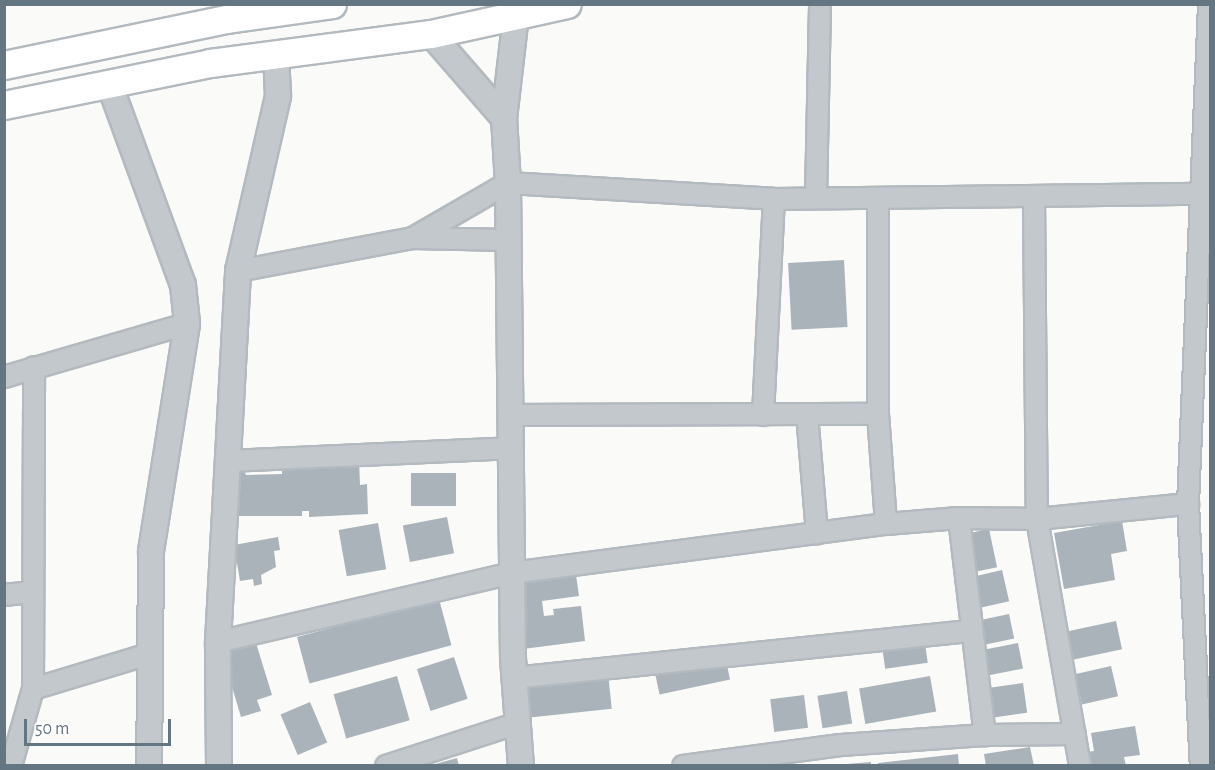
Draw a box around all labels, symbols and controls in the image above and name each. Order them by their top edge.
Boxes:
scale bar [27,707,174,745]
text: 50 m [35,720,69,738]

